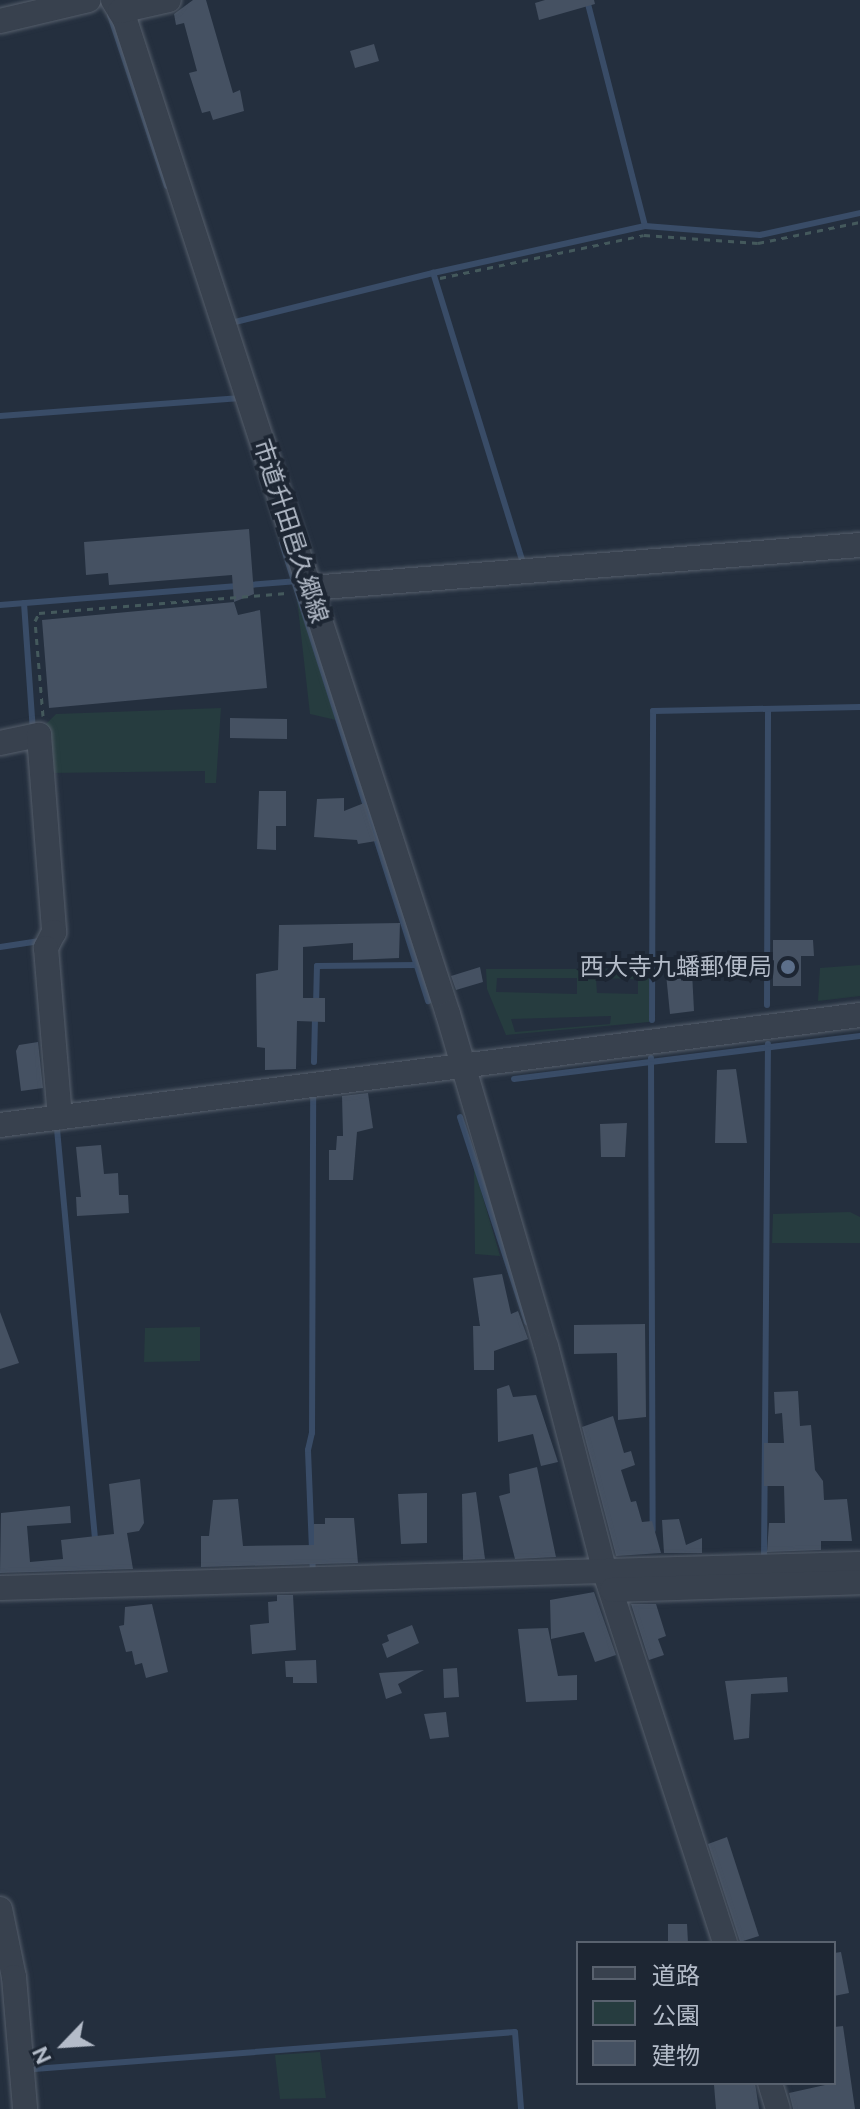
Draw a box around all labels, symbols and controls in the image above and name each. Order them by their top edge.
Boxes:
street label: 市道升田邑久郷線 [248,435,334,627]
place label: 西大寺九蟠郵便局 [580,953,772,981]
marker: 西大寺九蟠郵便局 [779,958,797,976]
legend [576,1941,836,2085]
text: 道路 [652,1960,700,1991]
text: 公園 [652,2000,700,2031]
north arrow [24,2005,104,2085]
text: 建物 [652,2040,700,2071]
text: N [25,2042,58,2069]

